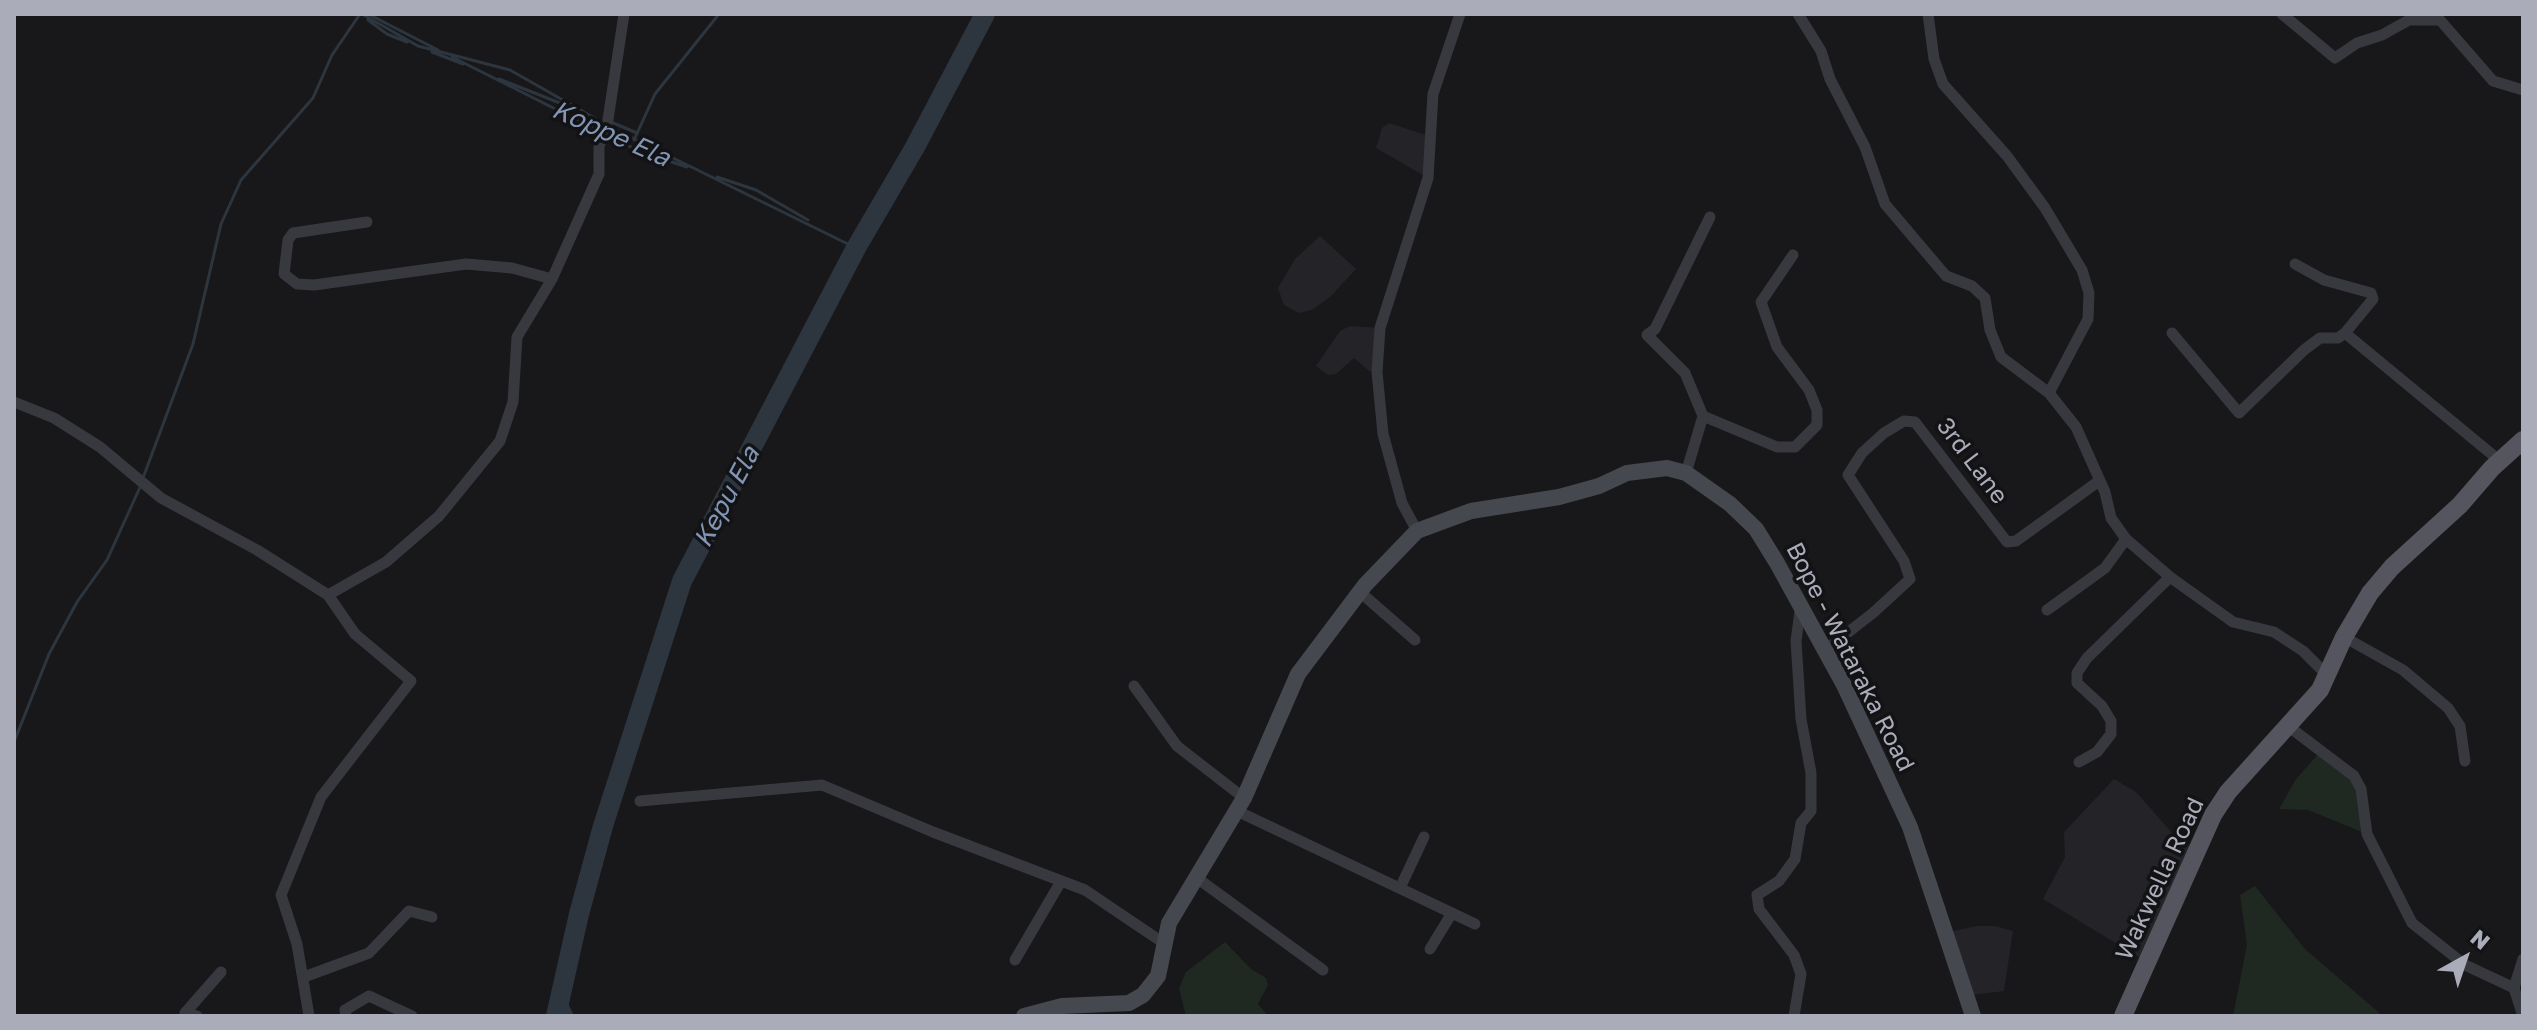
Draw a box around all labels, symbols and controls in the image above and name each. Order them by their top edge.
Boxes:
water label: Koppe Ela [547,94,675,174]
street label: 3rd Lane [1930,412,2014,510]
water label: Kepu Ela [688,441,766,553]
street label: Bope - Wataraka Road [1780,538,1920,776]
street label: Wakwella Road [2110,793,2210,965]
north arrow [2425,918,2505,998]
text: N [2466,924,2496,955]

